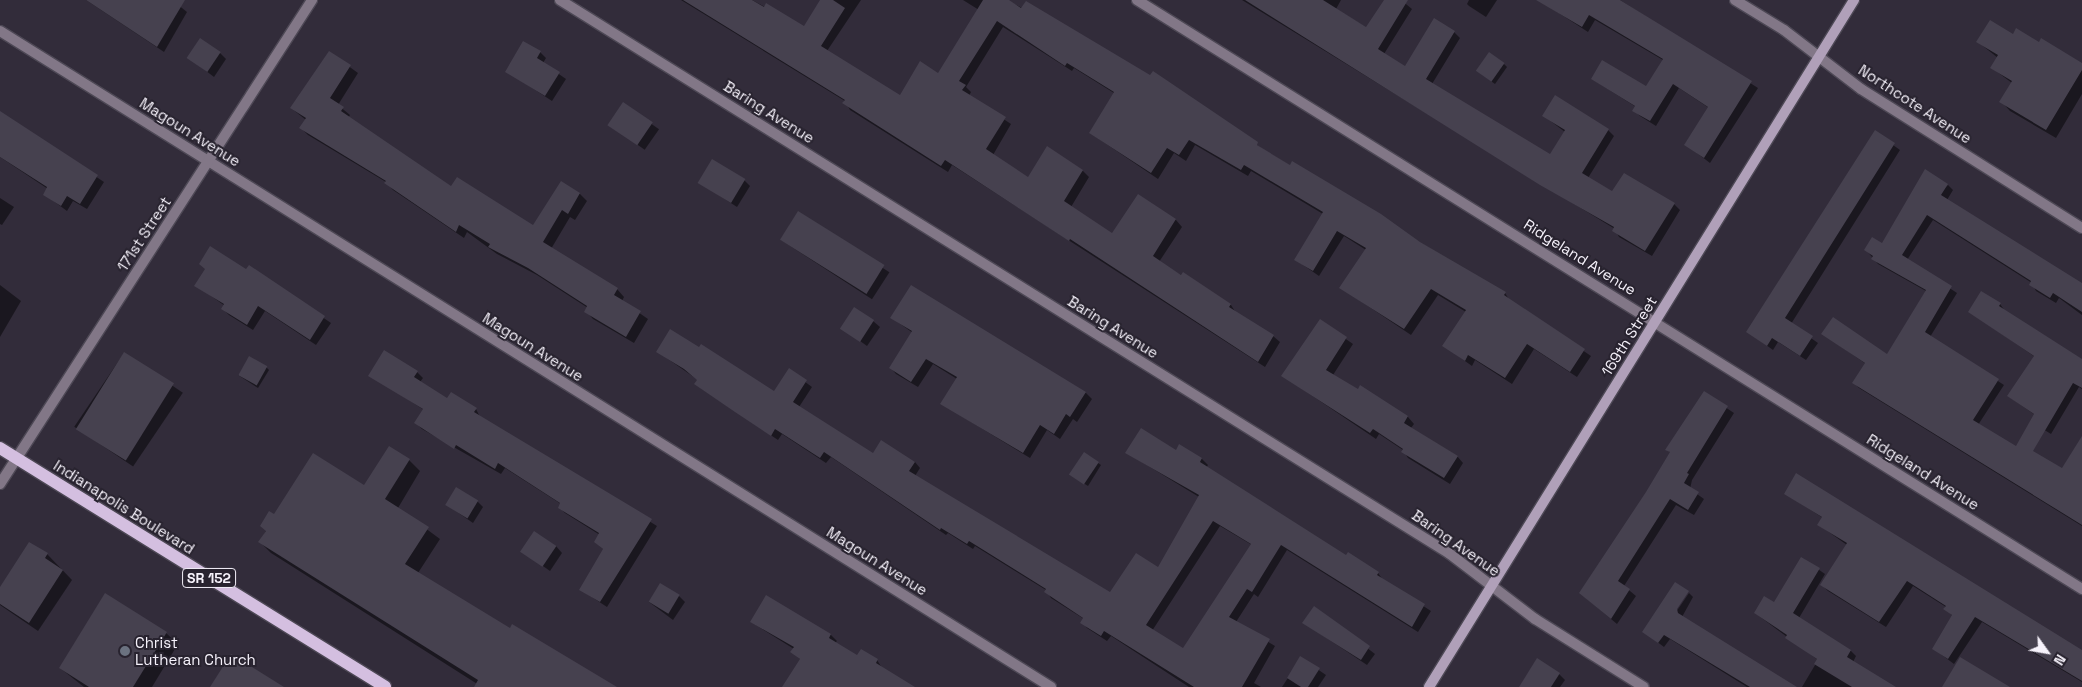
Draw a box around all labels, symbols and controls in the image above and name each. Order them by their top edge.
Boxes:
street label: Northcote Avenue [1855,61,1975,147]
street label: Baring Avenue [720,77,818,147]
street label: Magoun Avenue [136,94,244,170]
street label: 171st Street [113,193,175,275]
street label: Ridgeland Avenue [1520,215,1640,299]
street label: Baring Avenue [1064,292,1162,362]
street label: 169th Street [1597,293,1661,379]
street label: Magoun Avenue [479,309,587,385]
street label: Ridgeland Avenue [1863,430,1983,514]
street label: Indianapolis Boulevard [50,456,198,558]
street label: Baring Avenue [1408,506,1504,580]
street label: Magoun Avenue [823,523,931,599]
road number: SR 152 [182,566,236,590]
north arrow [2022,627,2072,677]
place label: Christ Lutheran Church [135,633,256,668]
marker: Christ Lutheran Church [119,645,131,657]
text: N [2050,651,2070,669]

